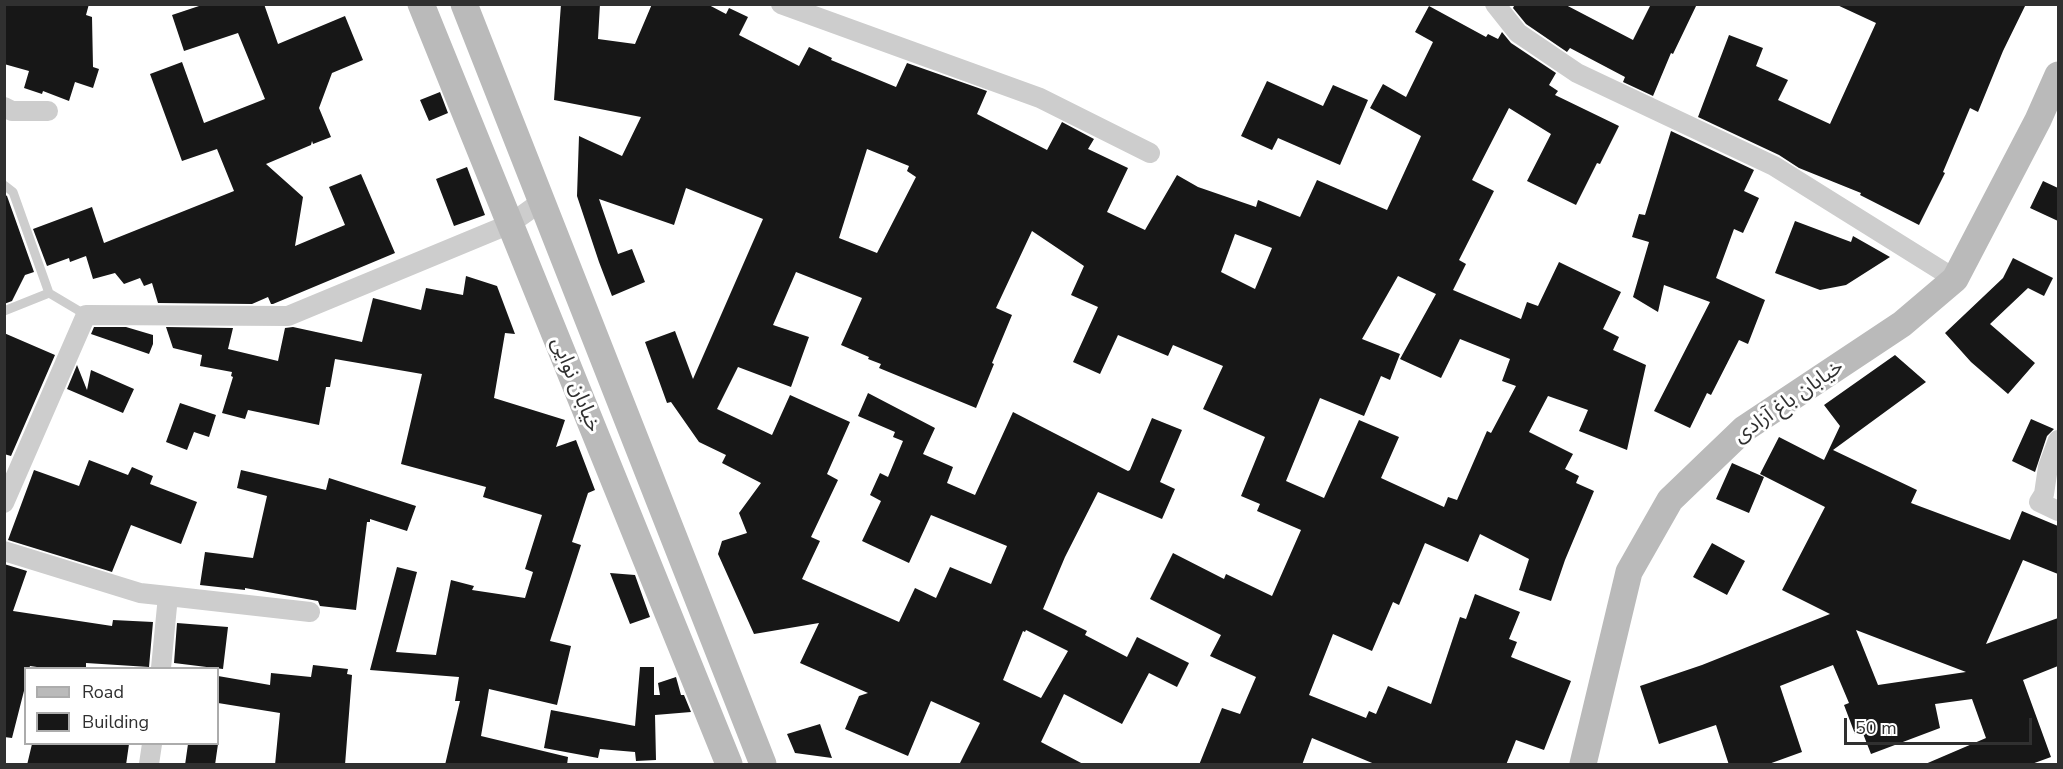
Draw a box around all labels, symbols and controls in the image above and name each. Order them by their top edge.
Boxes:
street label: خیابان نوایی [545,334,605,436]
street label: خیابان باغ آزادی [1729,355,1849,449]
legend [24,667,219,745]
text: Road [82,680,124,704]
scale bar [1847,706,2034,744]
text: Building [82,710,149,734]
text: 50 m [1855,716,1897,740]

